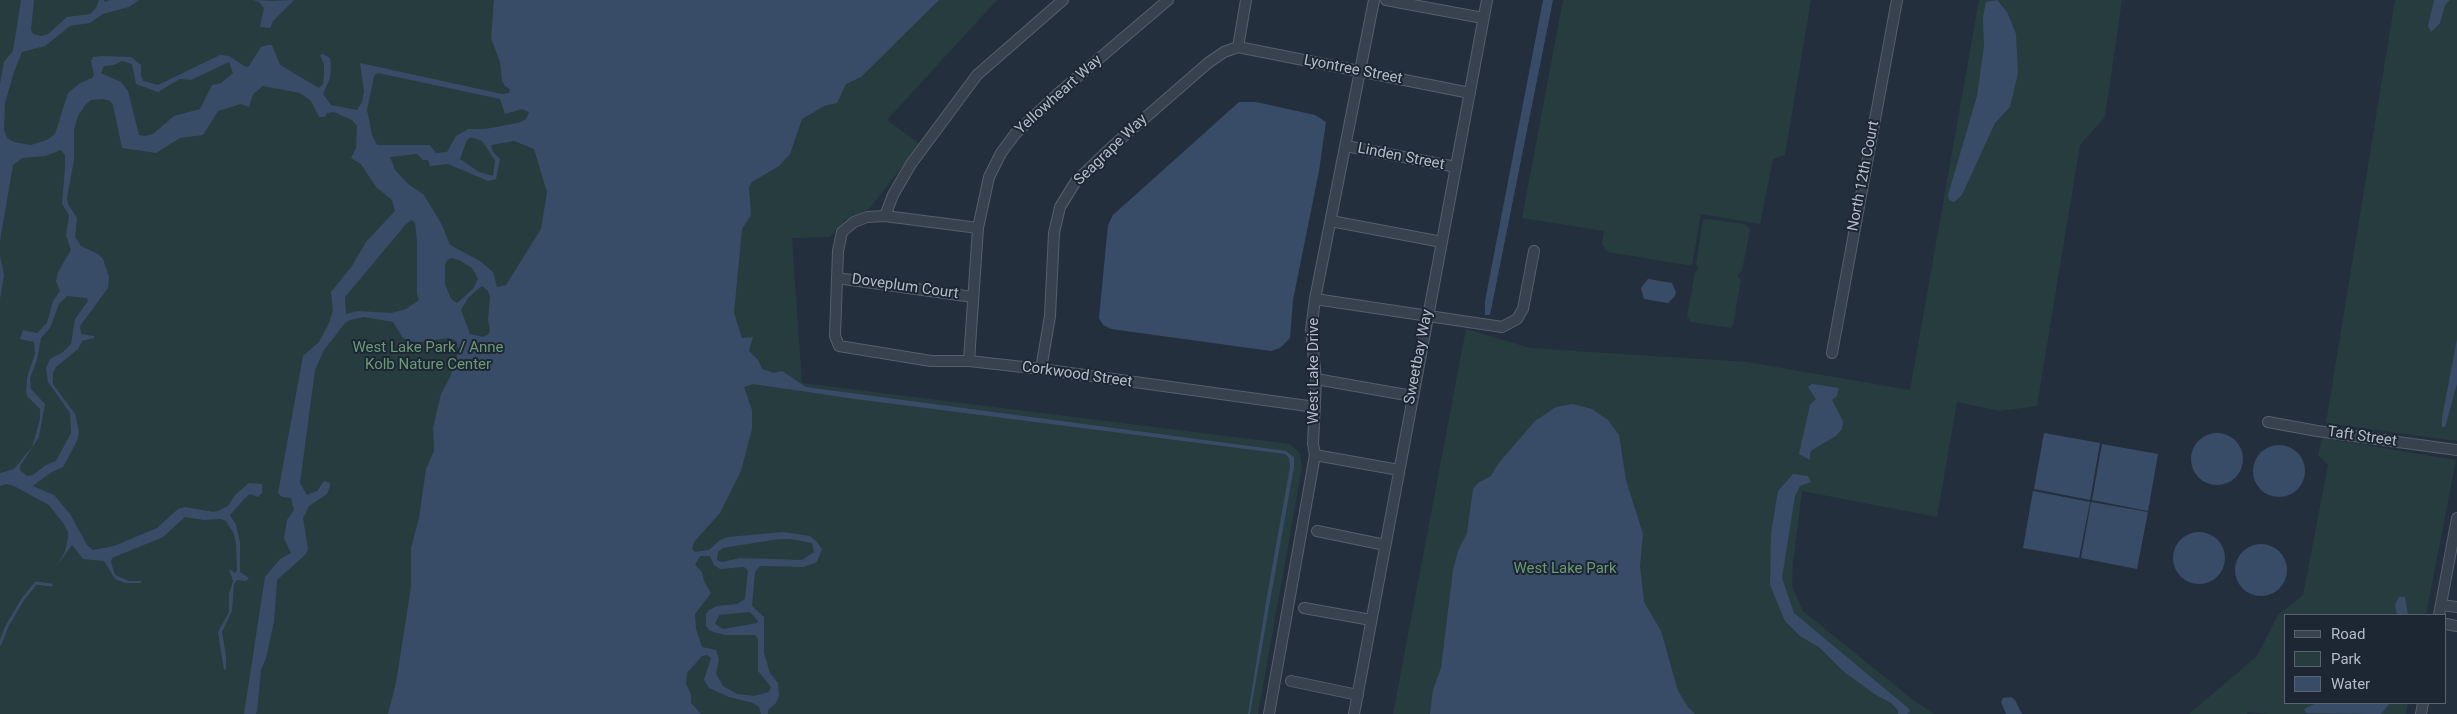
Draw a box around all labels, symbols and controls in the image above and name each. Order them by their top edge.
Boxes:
street label: Yellowheart Way [1012,51,1106,139]
street label: Lyontree Street [1302,52,1404,88]
street label: Seagrape Way [1071,111,1151,189]
street label: North 12th Court [1844,119,1884,233]
street label: Linden Street [1356,140,1446,174]
street label: Doveplum Court [850,271,960,303]
street label: Sweetbay Way [1401,308,1437,406]
street label: West Lake Drive [1305,318,1323,424]
park label: West Lake Park / Anne Kolb Nature Center [353,339,503,374]
street label: Corkwood Street [1021,358,1133,392]
street label: Taft Street [2326,423,2398,451]
park label: West Lake Park [1513,560,1617,578]
legend [2284,614,2447,704]
text: Road [2331,625,2365,643]
text: Park [2331,650,2361,668]
text: Water [2331,675,2370,693]

